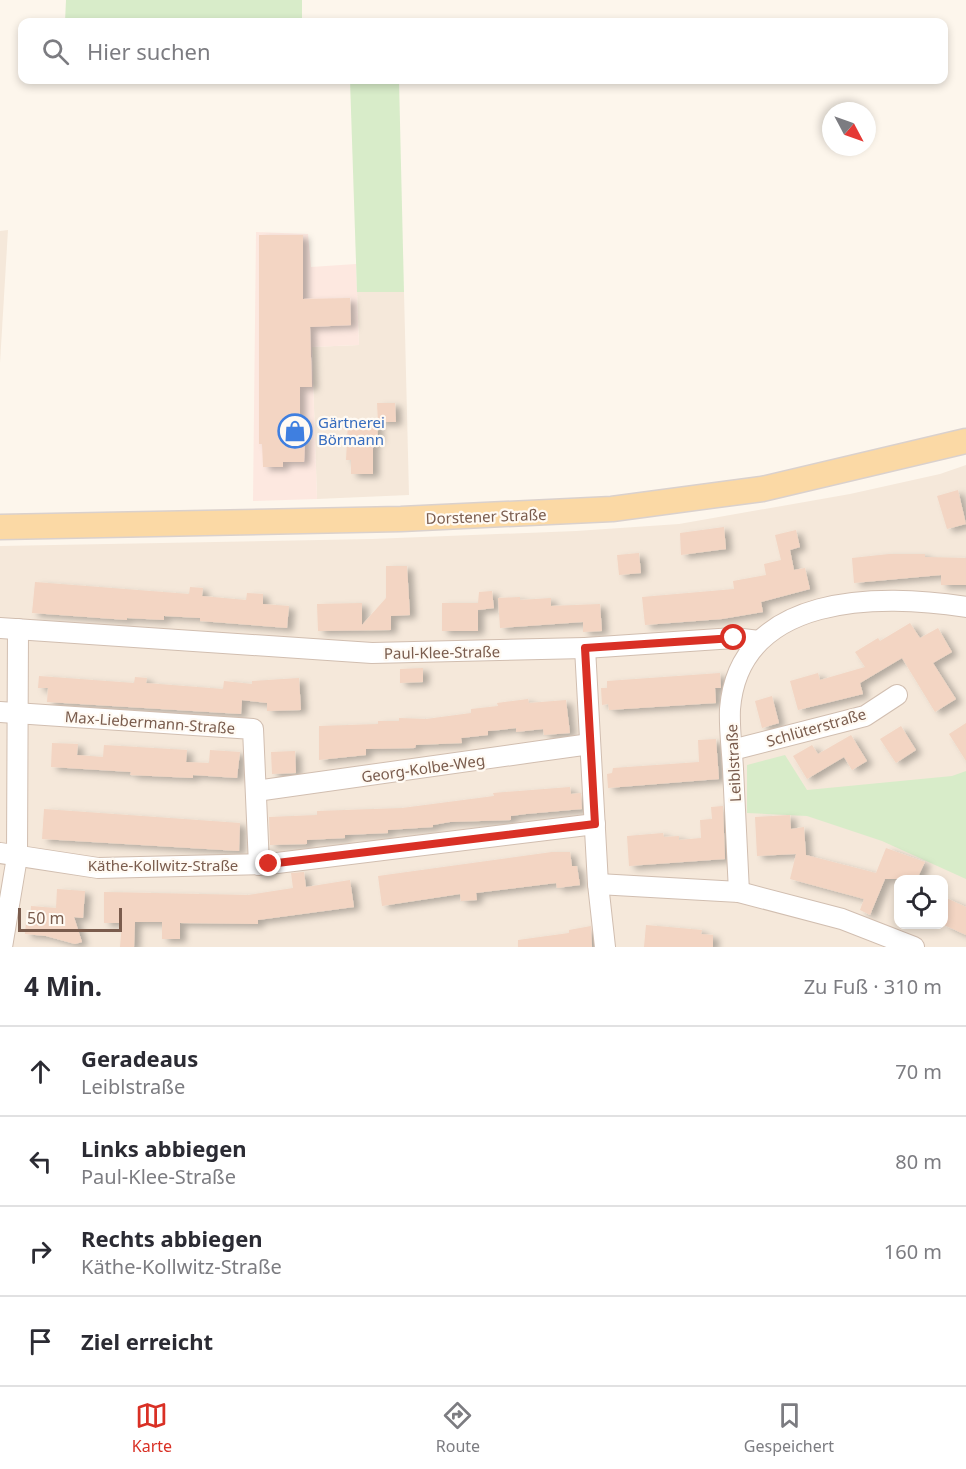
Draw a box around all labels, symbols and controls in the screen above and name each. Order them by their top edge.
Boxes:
search box [18,18,948,84]
icon: search [39,35,72,68]
text: Hier suchen [87,36,211,66]
north arrow [822,102,876,156]
place label: Gärtnerei Börmann [318,412,385,449]
shop icon: Gärtnerei Börmann [277,413,313,449]
street label: Dorstener Straße [425,504,547,528]
route start [720,624,746,650]
street label: Paul-Klee-Straße [384,641,500,663]
street label: Schlüterstraße [764,703,868,751]
street label: Max-Liebermann-Straße [64,706,236,738]
street label: Leiblstraße [721,723,745,803]
street label: Georg-Kolbe-Weg [360,749,486,787]
route end [255,850,281,876]
street label: Käthe-Kollwitz-Straße [88,855,238,875]
map controls [894,875,948,929]
button: locate [894,875,948,929]
scale bar [18,905,122,932]
text: 50 m [27,907,64,929]
text: 4 Min. [24,968,102,1004]
text: Zu Fuß · 310 m [804,973,942,1000]
text: Geradeaus [81,1043,198,1073]
icon: ahead [24,1055,57,1088]
text: 70 m [895,1058,942,1085]
text: Leiblstraße [81,1073,185,1100]
text: Links abbiegen [81,1133,247,1163]
icon: left [24,1145,57,1178]
text: 80 m [895,1148,942,1175]
text: Paul-Klee-Straße [81,1163,236,1190]
text: Rechts abbiegen [81,1223,263,1253]
icon: right [24,1235,57,1268]
text: 160 m [884,1238,942,1265]
text: Käthe-Kollwitz-Straße [81,1253,282,1280]
icon: arrive [24,1325,57,1358]
text: Ziel erreicht [81,1326,213,1356]
tab: Karte [132,1399,172,1457]
tab: Route [436,1399,480,1457]
tab: Gespeichert [744,1399,834,1457]

